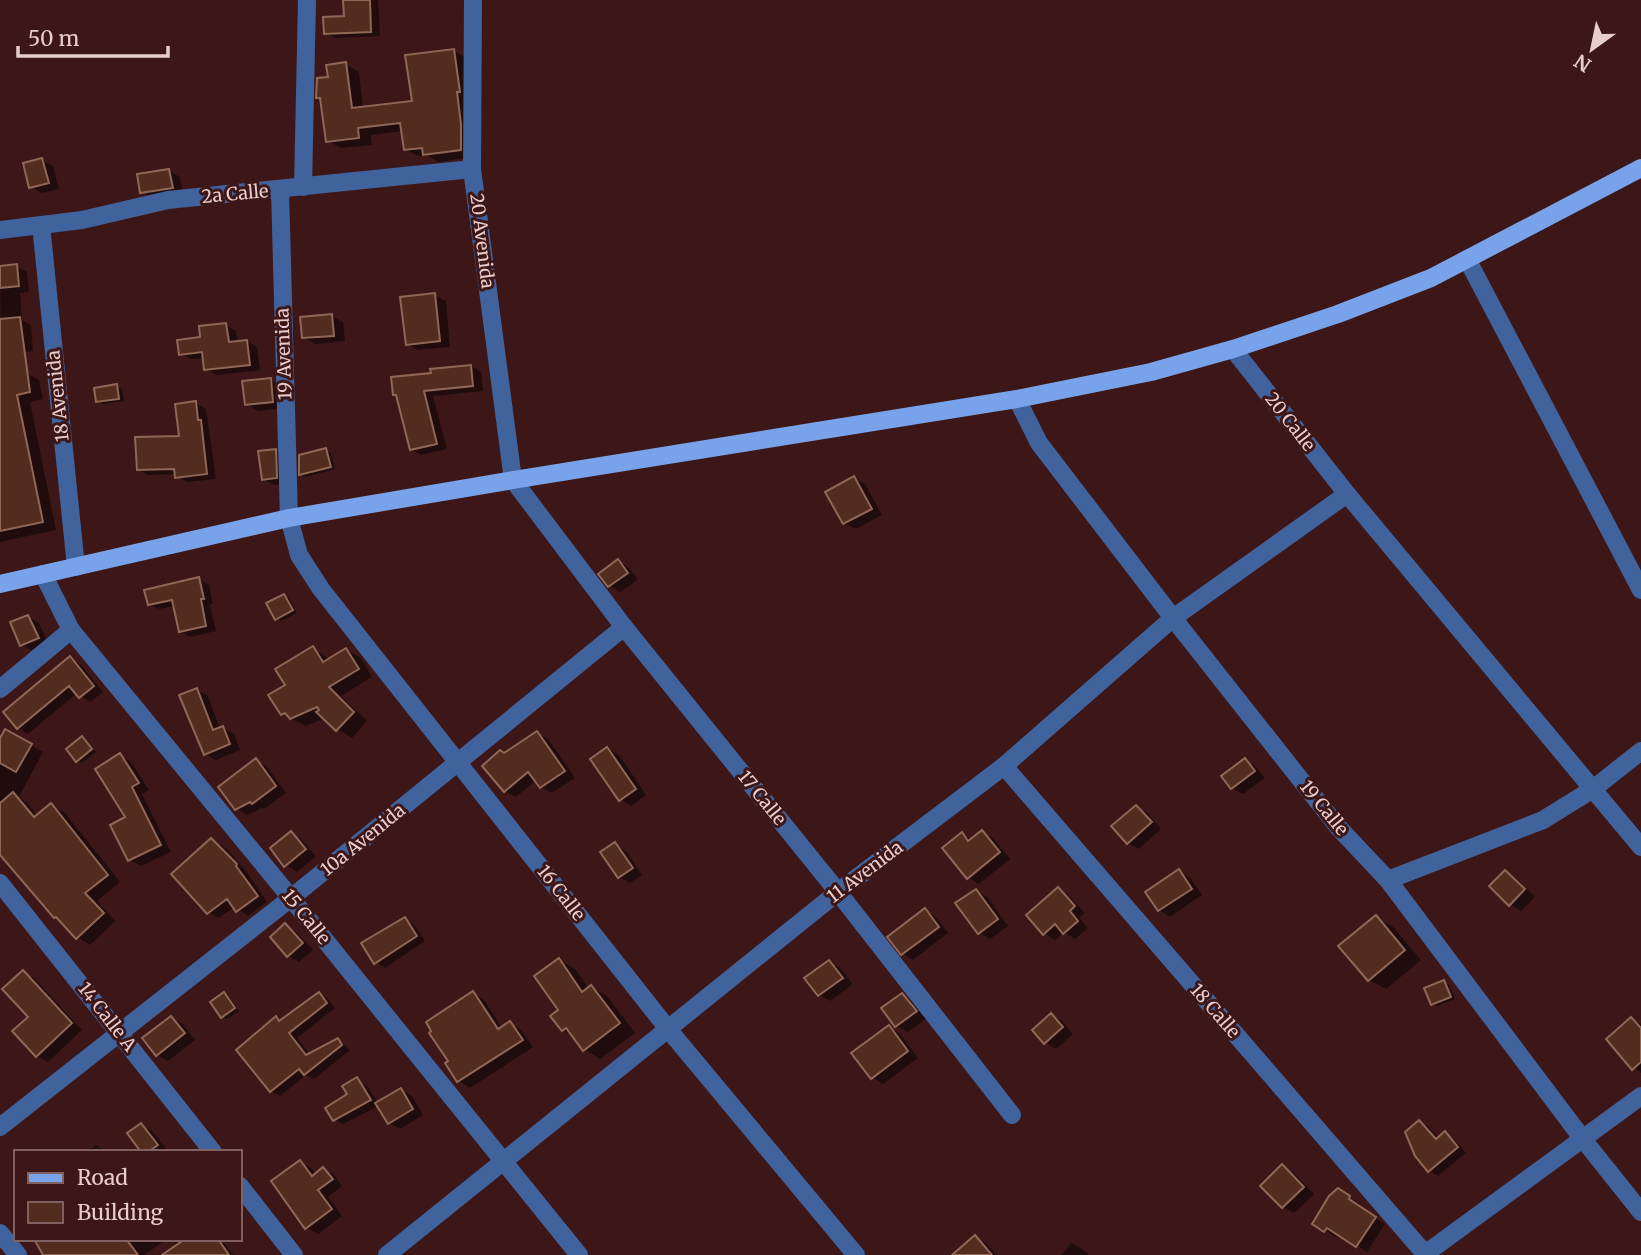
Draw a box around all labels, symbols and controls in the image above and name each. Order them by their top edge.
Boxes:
scale bar [18,14,168,58]
north arrow [1557,14,1627,84]
text: 50 m [28,25,79,52]
text: N [1570,49,1596,77]
street label: 2a Calle [201,179,269,208]
street label: 20 Avenida [465,192,500,290]
street label: 19 Avenida [270,307,297,400]
street label: 18 Avenida [41,349,74,443]
street label: 20 Calle [1260,388,1321,456]
street label: 17 Calle [733,766,791,830]
street label: 19 Calle [1295,775,1354,840]
street label: 10a Avenida [316,798,410,881]
street label: 11 Avenida [822,835,908,908]
street label: 16 Calle [532,860,590,925]
street label: 15 Calle [277,884,336,949]
street label: 14 Calle A [73,977,142,1056]
street label: 18 Calle [1185,979,1245,1043]
legend [14,1150,242,1241]
text: Road [77,1164,128,1191]
text: Building [77,1199,164,1226]

